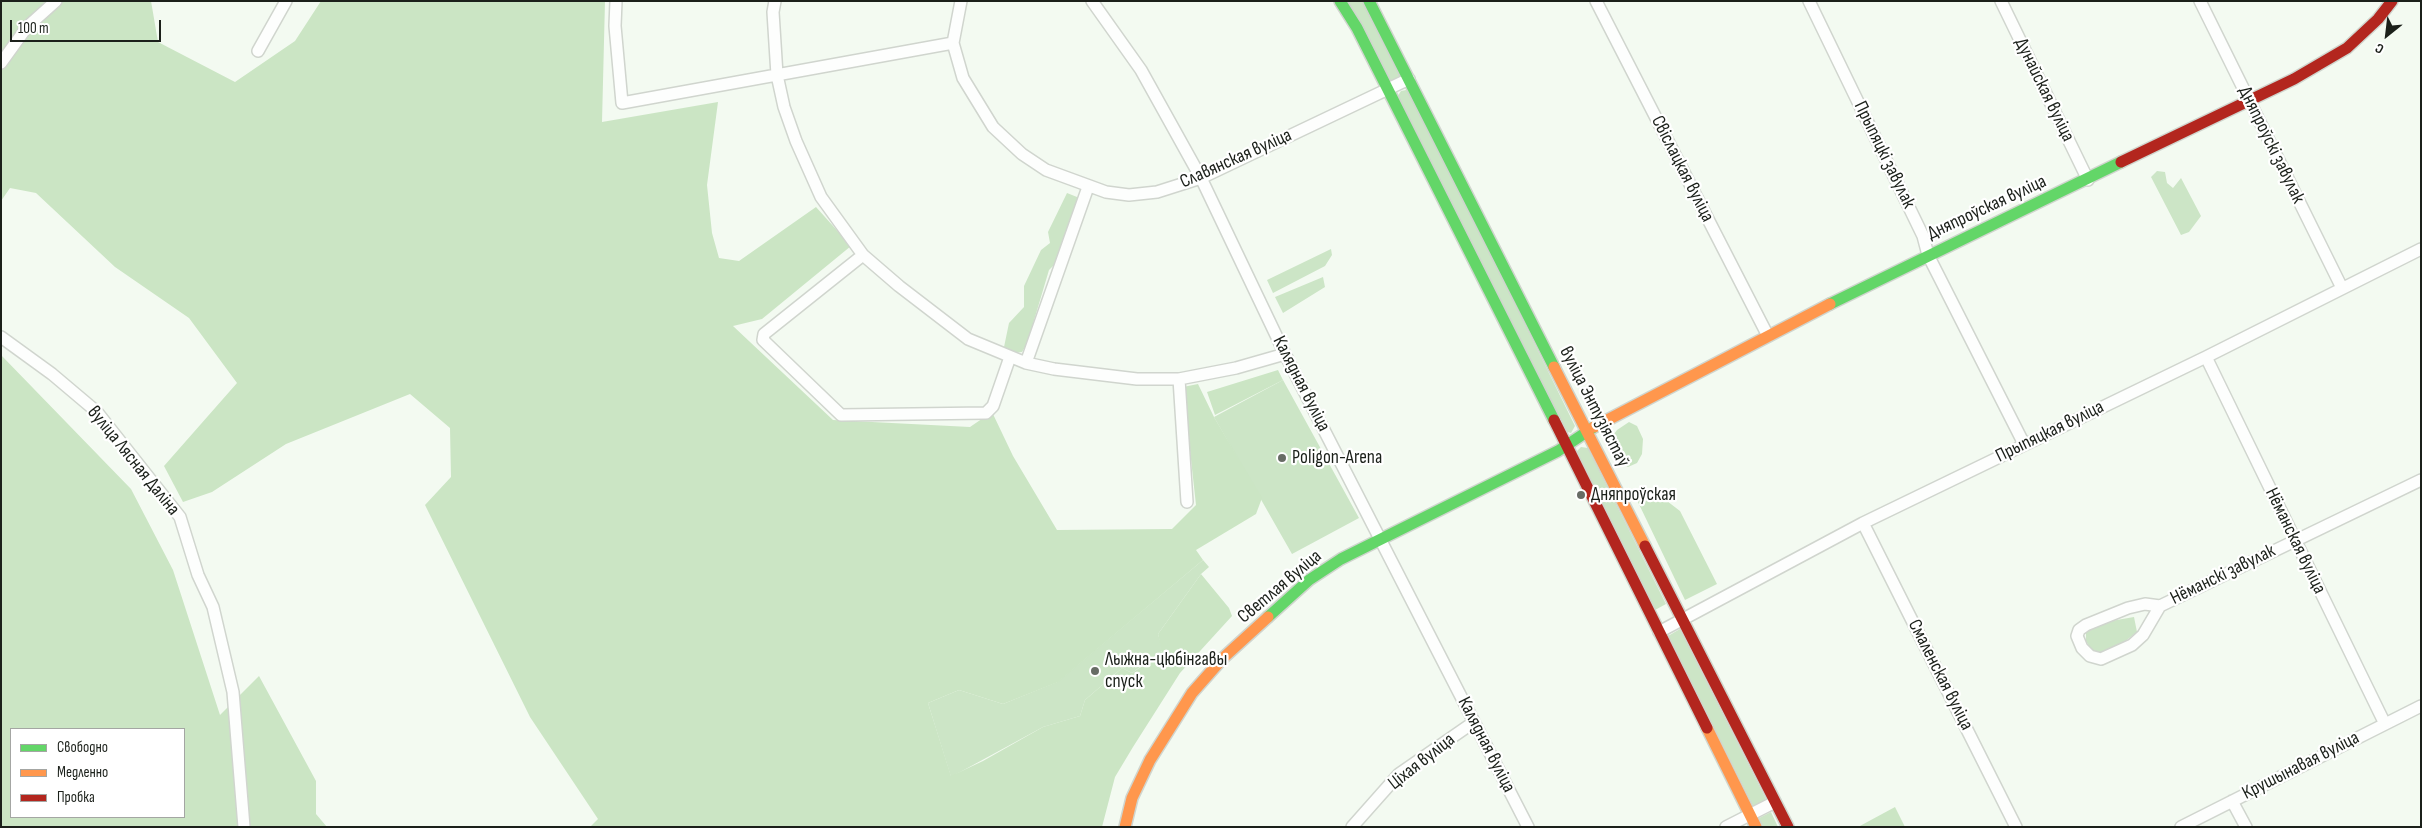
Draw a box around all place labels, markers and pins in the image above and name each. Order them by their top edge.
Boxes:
place label: Poligon-Arena [1292,447,1382,469]
marker: Poligon-Arena [1276,452,1288,464]
place label: Дняпроўская [1591,484,1676,506]
marker: Дняпроўская [1575,489,1587,501]
place label: Лыжна-цюбінгавы спуск [1105,649,1227,693]
marker: Лыжна-цюбінгавы спуск [1089,665,1101,677]

